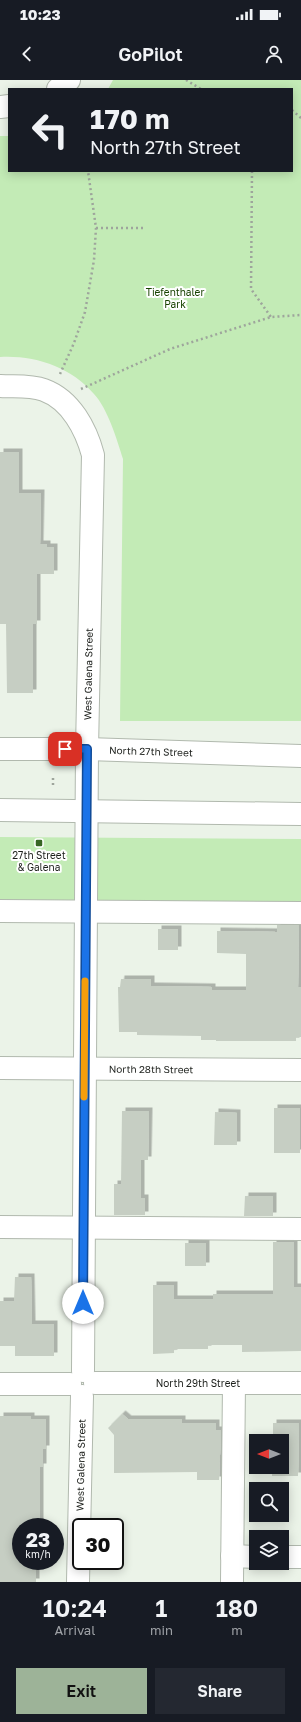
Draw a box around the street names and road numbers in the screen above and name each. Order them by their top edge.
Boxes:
street label: West Galena Street [81,628,95,720]
street label: North 27th Street [109,744,193,758]
street label: North 28th Street [109,1063,193,1075]
street label: North 29th Street [156,1377,240,1389]
street label: West Galena Street [74,1419,88,1511]

